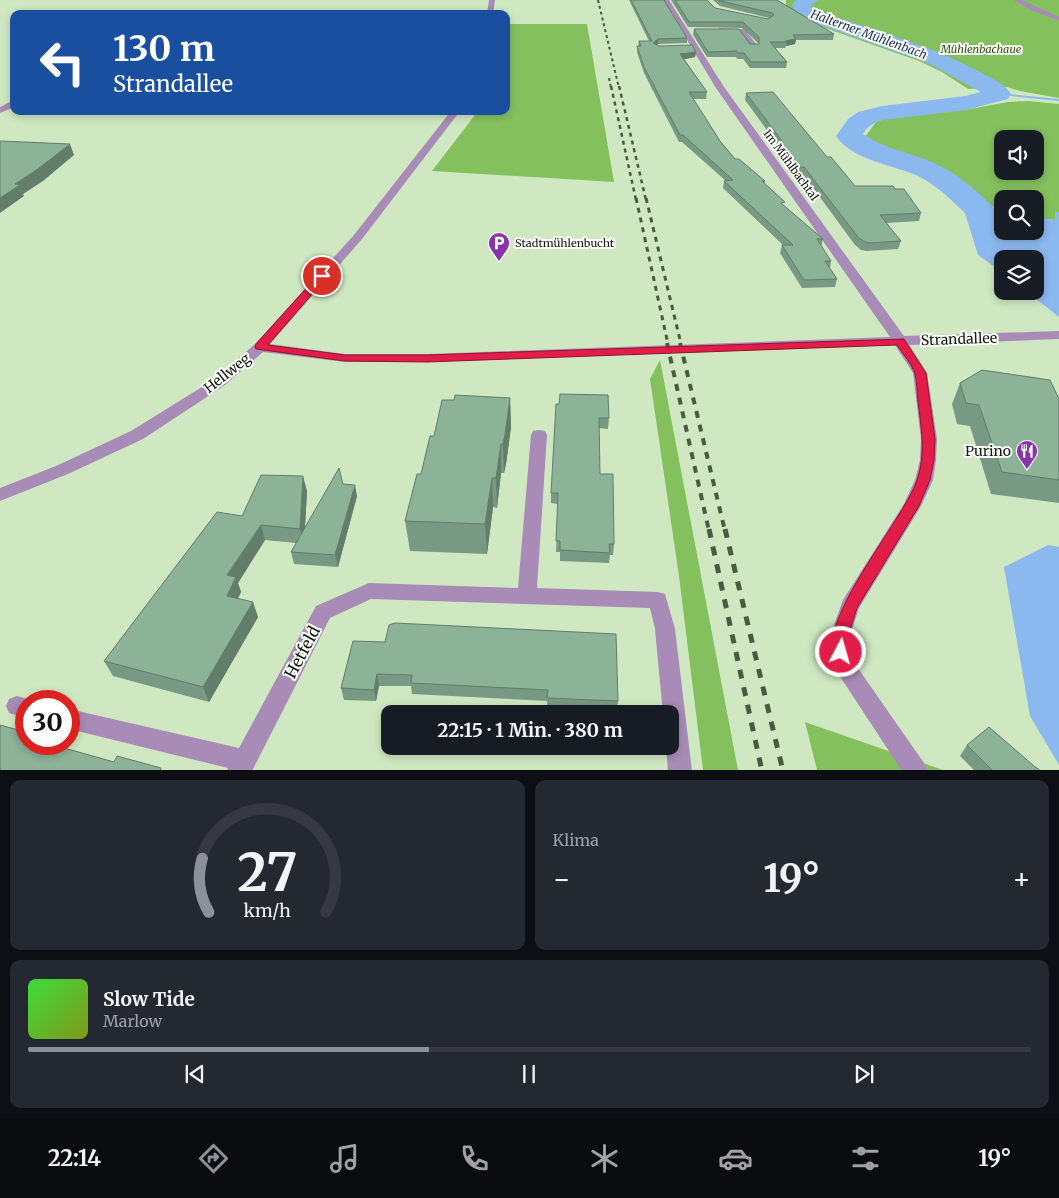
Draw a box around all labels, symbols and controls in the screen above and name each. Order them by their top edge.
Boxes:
water label: Halterner Mühlenbach [808,6,929,62]
text: 130 m [113,27,215,71]
icon: left [30,30,95,95]
park label: Mühlenbachaue [940,42,1022,56]
text: Strandallee [113,70,233,98]
street label: Im Mühlbachtal [761,127,822,204]
map controls [994,130,1044,300]
button: sound [994,130,1044,180]
button: search [994,190,1044,240]
parking icon: Stadtmühlenbucht [487,231,511,262]
place label: Stadtmühlenbucht [515,236,615,250]
button: layers [994,250,1044,300]
pin [301,255,343,297]
icon: arrive [308,262,336,290]
street label: Strandallee [921,329,997,349]
street label: Hellweg [200,349,254,397]
restaurant icon: Purino [1015,439,1039,470]
place label: Purino [965,442,1011,460]
street label: Hetfeld [280,622,324,682]
position arrow [814,625,866,677]
speed limit sign: 30 [15,690,80,755]
text: 22:15 · 1 Min. · 380 m [437,718,623,742]
text: Klima [553,830,599,850]
text: 27 [237,840,297,905]
text: 19° [763,855,820,902]
text: − [553,861,571,897]
text: + [1012,861,1031,897]
text: km/h [244,899,291,922]
text: Slow Tide [103,987,195,1011]
text: Marlow [103,1011,162,1031]
icon: previous [181,1060,209,1088]
icon: pause [515,1060,543,1088]
icon: next [850,1060,878,1088]
icon: directions [196,1141,231,1176]
icon: music [327,1141,362,1176]
icon: phone [457,1141,492,1176]
icon: climate [587,1141,622,1176]
icon: car [718,1141,753,1176]
icon: filters [848,1141,883,1176]
text: 22:14 [48,1144,101,1172]
text: 19° [978,1144,1011,1172]

